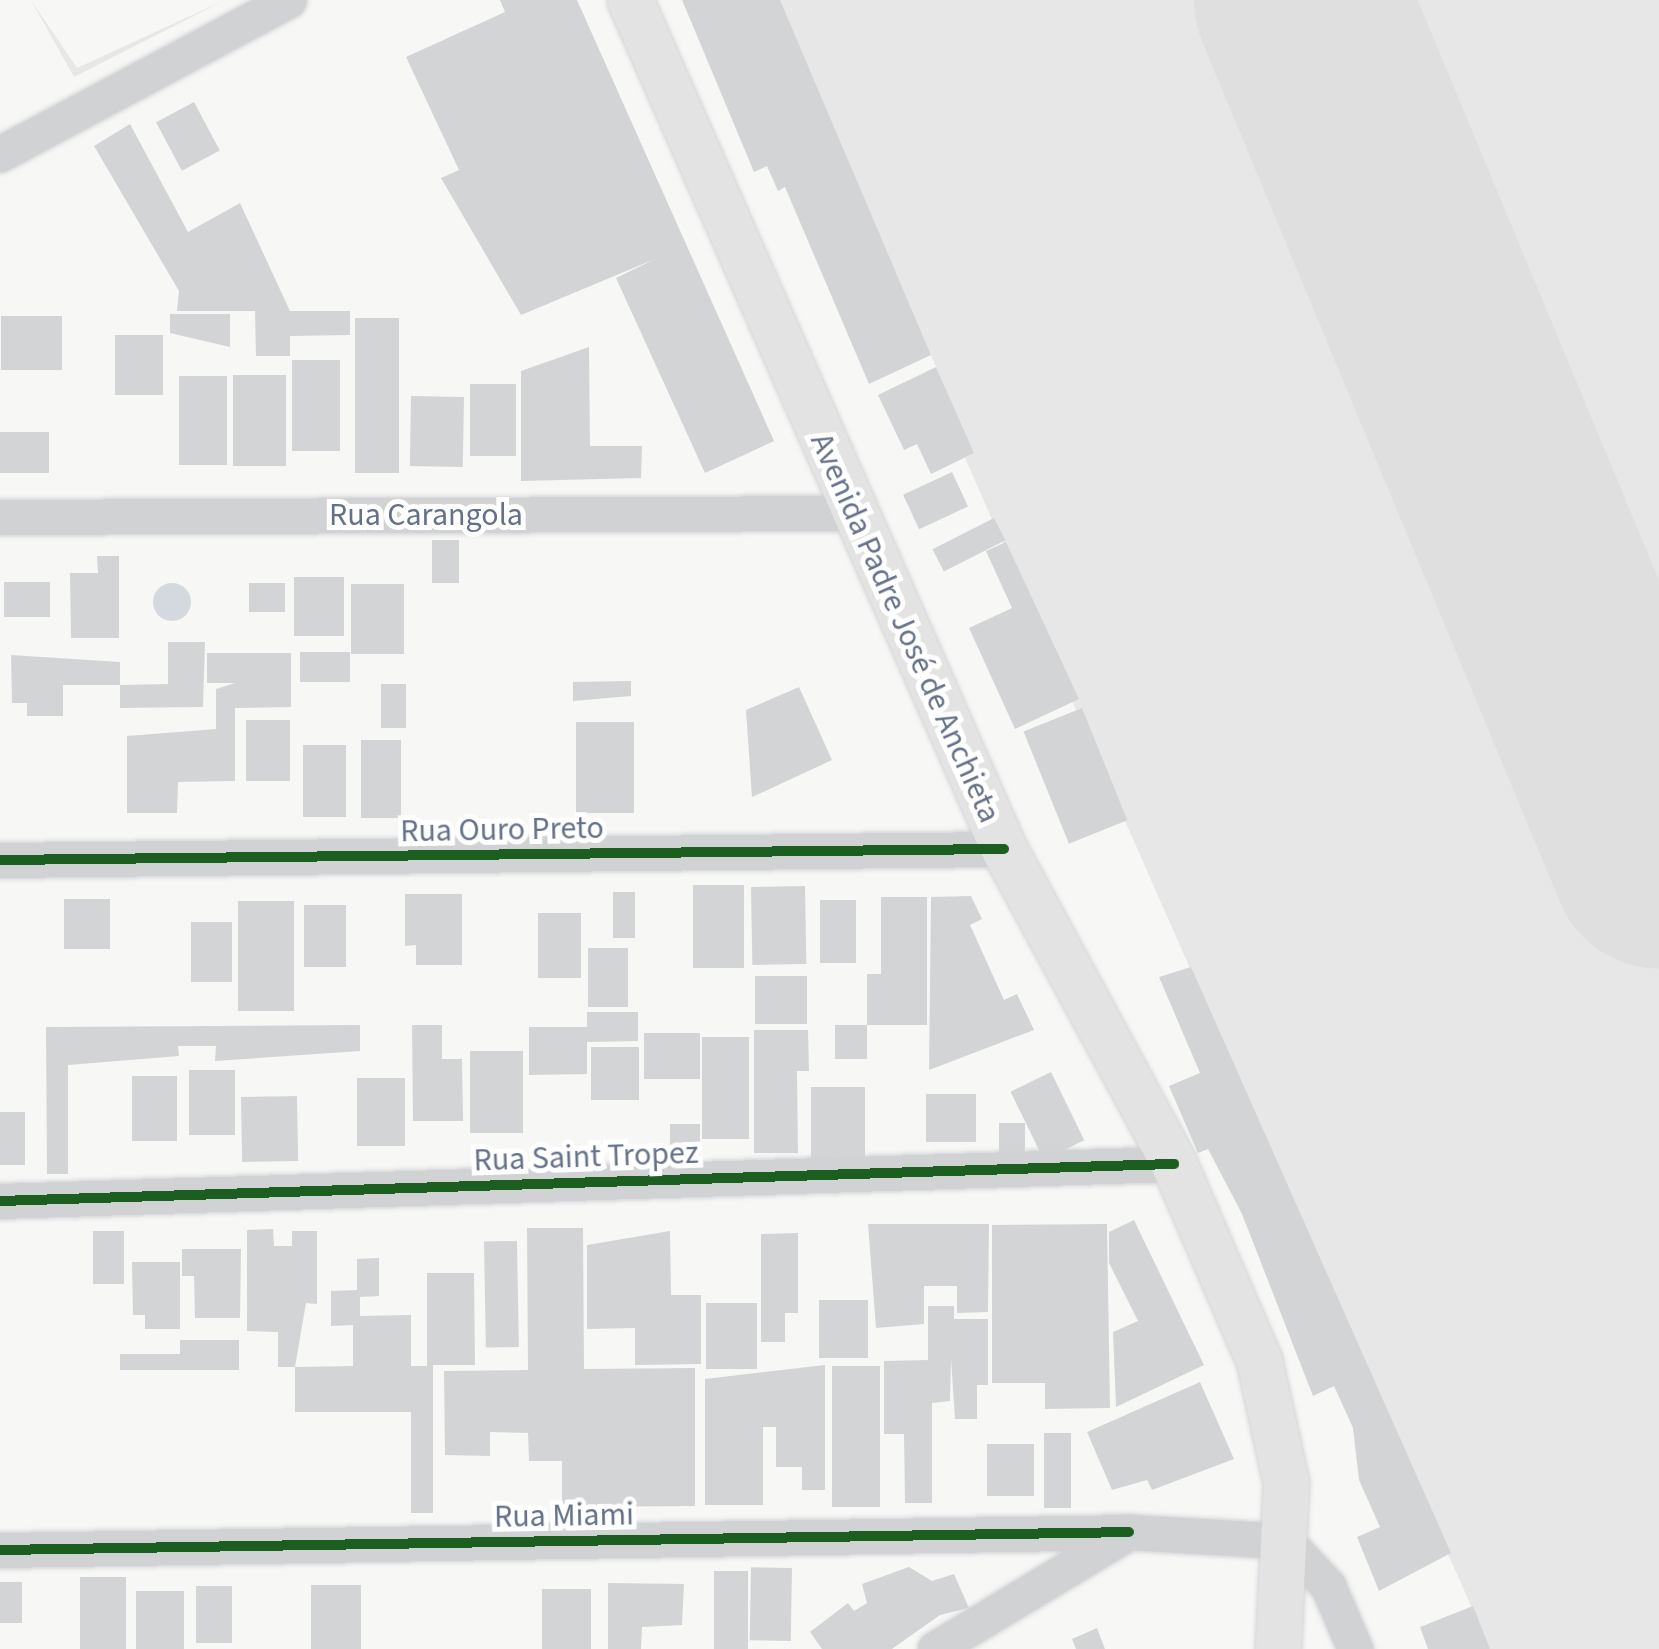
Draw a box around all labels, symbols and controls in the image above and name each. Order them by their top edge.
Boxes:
street label: Avenida Padre José de Anchieta [802,427,1008,829]
street label: Rua Carangola [329,496,523,534]
street label: Rua Ouro Preto [400,809,604,851]
street label: Rua Saint Tropez [473,1134,699,1180]
street label: Rua Miami [494,1496,634,1536]

